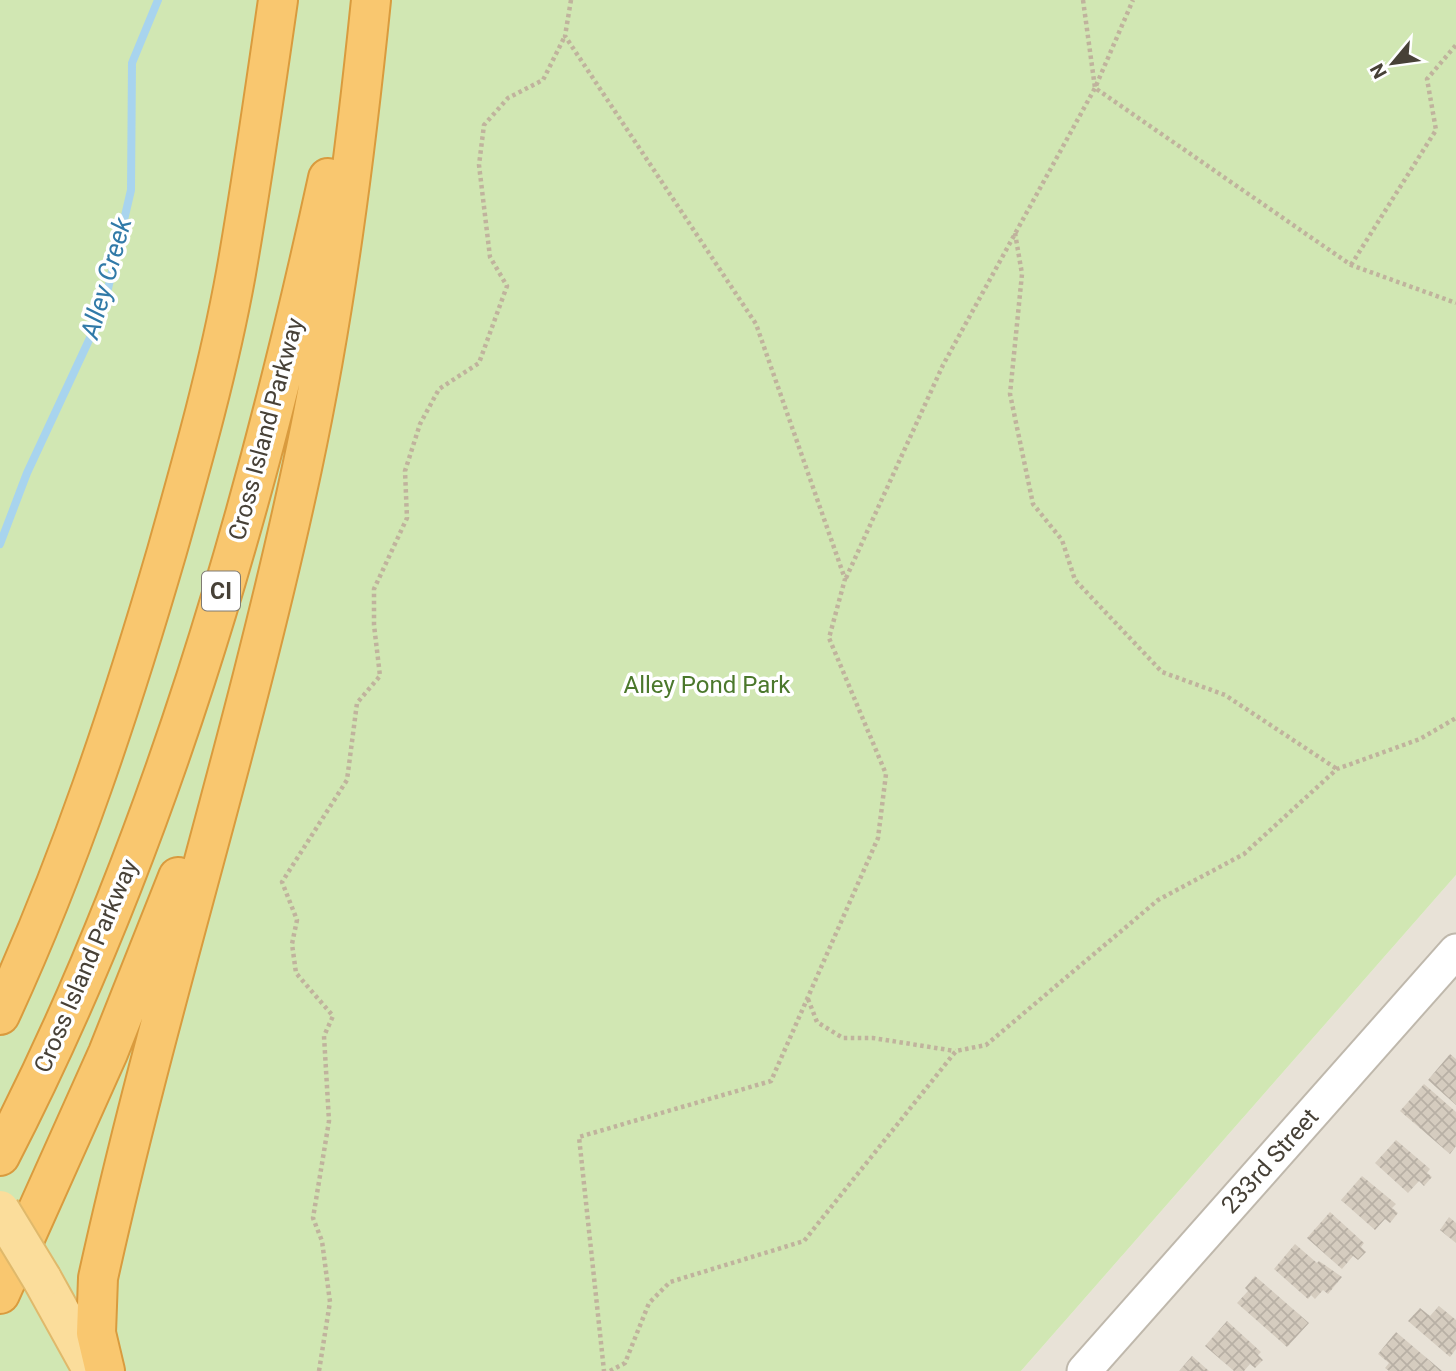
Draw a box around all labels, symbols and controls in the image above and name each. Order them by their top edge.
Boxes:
north arrow [1358,28,1428,98]
text: N [1365,60,1392,82]
water label: Alley Creek [74,213,138,344]
street label: Cross Island Parkway [223,314,309,543]
road number: CI [202,572,240,610]
park label: Alley Pond Park [624,671,791,699]
street label: Cross Island Parkway [28,854,144,1077]
street label: 233rd Street [1216,1103,1324,1219]

